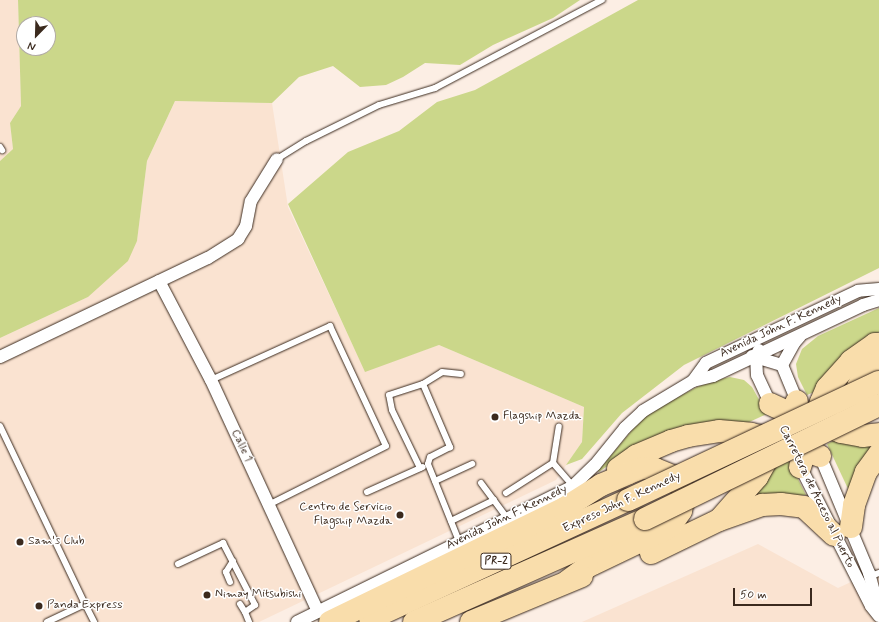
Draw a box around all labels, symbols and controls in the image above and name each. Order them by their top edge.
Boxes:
north arrow [16,16,56,56]
text: N [26,38,38,54]
street label: Avenida John F. Kennedy [718,292,844,362]
place label: Flagship Mazda [503,410,581,424]
marker: Flagship Mazda [490,412,500,422]
street label: Carretera de Acceso al Puerto [776,425,856,569]
street label: Calle 1 [227,427,255,465]
street label: Expreso John F. Kennedy [559,468,685,538]
street label: Avenida John F. Kennedy [444,482,570,554]
place label: Centro de Servicio Flagship Mazda [300,501,392,529]
marker: Centro de Servicio Flagship Mazda [395,510,405,520]
place label: Sam's Club [28,535,87,549]
marker: Sam's Club [15,537,25,547]
road number: PR-2 [480,552,512,570]
scale bar [735,580,814,606]
text: 50 m [740,587,767,603]
place label: Nimay Mitsubishi [215,588,300,602]
marker: Nimay Mitsubishi [202,590,212,600]
place label: Panda Express [47,599,123,613]
marker: Panda Express [34,601,44,611]

